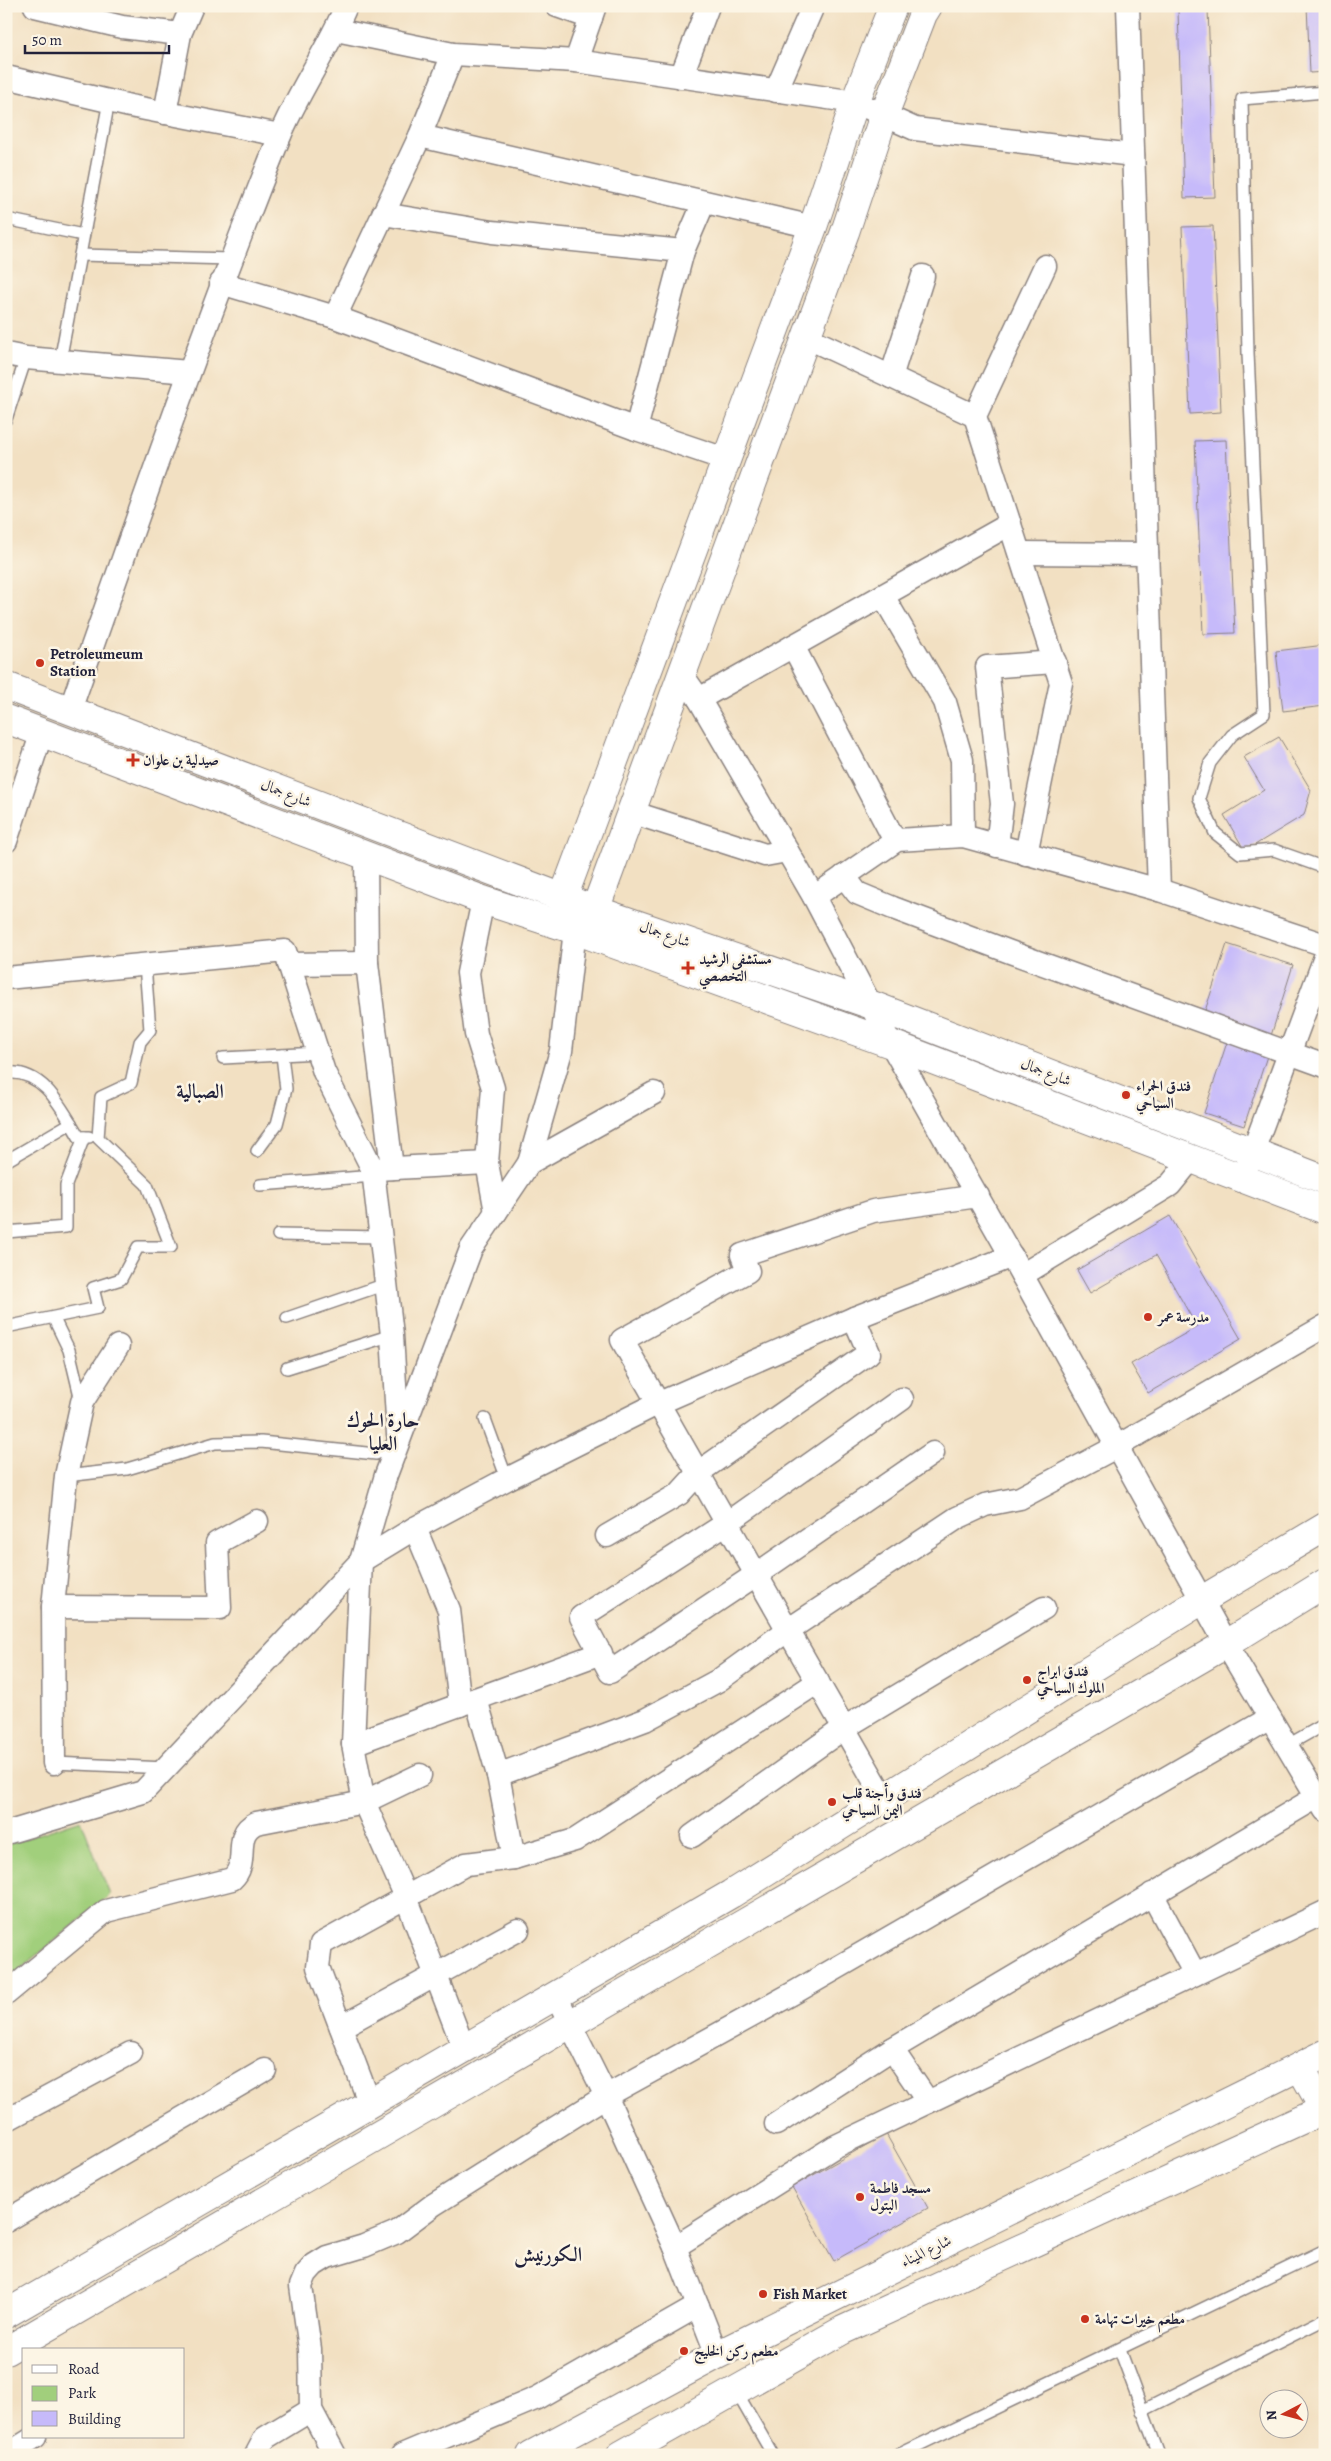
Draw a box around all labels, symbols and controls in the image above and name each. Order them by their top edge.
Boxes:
scale bar [25,22,169,54]
text: 50 m [32,30,62,50]
place label: Petroleumeum Station [50,644,144,681]
marker: Petroleumeum Station [34,657,46,669]
place label: صيدلية بن علوان [143,750,219,770]
marker: صيدلية بن علوان [127,754,139,766]
street label: شارع جمال [257,774,314,815]
street label: شارع جمال [636,916,693,955]
place label: مستشفى الرشيد التخصصي [699,949,772,990]
marker: مستشفى الرشيد التخصصي [681,961,695,975]
street label: شارع جمال [1017,1053,1074,1094]
place label: فندق الحمراء السياحي [1135,1076,1191,1115]
district label: الصبالية [176,1078,224,1105]
marker: فندق الحمراء السياحي [1120,1089,1132,1101]
place label: مدرسة عمر [1156,1307,1210,1327]
marker: مدرسة عمر [1142,1311,1154,1323]
district label: حارة الحوك العليا [347,1407,419,1457]
place label: فندق ابراج الملوك السياحي [1036,1661,1105,1700]
marker: فندق ابراج الملوك السياحي [1021,1674,1033,1686]
place label: فندق وأجنة قلب اليمن السياحي [841,1782,922,1822]
marker: فندق وأجنة قلب اليمن السياحي [826,1796,838,1808]
place label: مسجد فاطمة البتول [870,2178,931,2215]
marker: مسجد فاطمة البتول [854,2191,866,2203]
street label: شارع الميناء [897,2230,956,2275]
district label: الكورنيش [514,2241,582,2268]
place label: Fish Market [773,2284,847,2304]
marker: Fish Market [757,2288,769,2300]
place label: مطعم خيرات تهامة [1095,2309,1185,2333]
marker: مطعم خيرات تهامة [1079,2313,1091,2325]
place label: مطعم ركن الخليج [694,2341,779,2365]
marker: مطعم ركن الخليج [678,2345,690,2357]
legend [22,2348,185,2438]
text: Road [68,2359,100,2379]
text: Park [68,2383,97,2403]
north arrow [1258,2388,1308,2438]
text: Building [68,2409,121,2429]
text: N [1262,2409,1282,2421]

